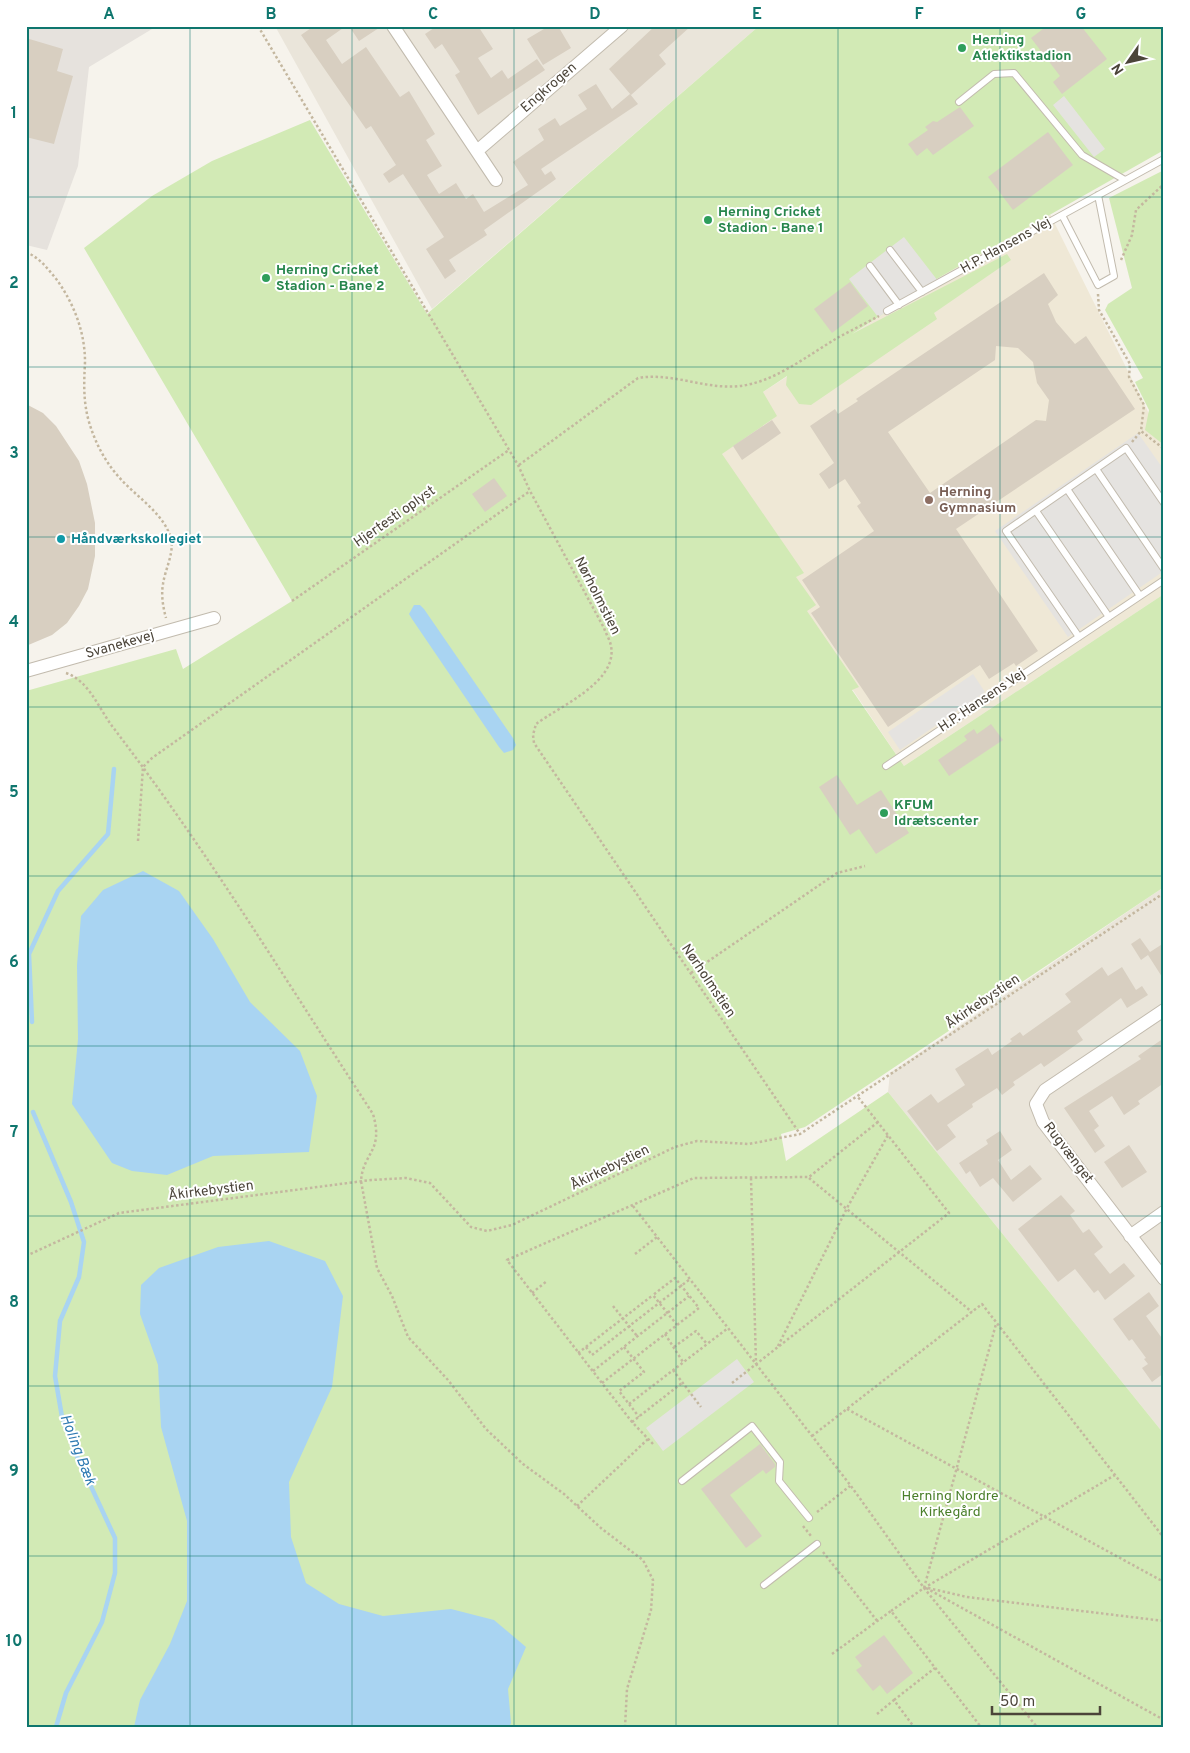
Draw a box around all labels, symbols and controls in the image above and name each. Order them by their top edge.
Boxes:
text: A [103,5,115,25]
text: B [265,5,277,25]
text: C [428,5,438,25]
text: D [589,5,601,25]
text: E [752,5,762,25]
text: F [914,5,924,25]
text: G [1076,5,1086,25]
place label: Herning Atlektikstadion [972,32,1071,65]
north arrow [1102,38,1152,88]
marker: Herning Atlektikstadion [956,42,968,54]
street label: Engkrogen [518,59,580,117]
text: N [1109,60,1128,77]
text: 1 [11,104,17,124]
place label: Herning Cricket Stadion - Bane 1 [718,204,824,237]
marker: Herning Cricket Stadion - Bane 1 [702,214,714,226]
street label: H.P. Hansens Vej [958,214,1054,278]
place label: Herning Cricket Stadion - Bane 2 [276,262,385,295]
marker: Herning Cricket Stadion - Bane 2 [260,272,272,284]
text: 2 [9,274,19,294]
text: 3 [9,444,19,464]
street label: Hjertesti oplyst [351,483,439,551]
place label: Herning Gymnasium [939,484,1016,517]
marker: Herning Gymnasium [923,494,935,506]
place label: Håndværkskollegiet [71,531,201,548]
marker: Håndværkskollegiet [55,533,67,545]
street label: Nørholmstien [570,554,624,638]
text: 4 [9,613,19,633]
street label: Svanekevej [84,627,156,663]
street label: H.P. Hansens Vej [935,666,1029,736]
text: 5 [9,783,19,803]
place label: KFUM Idrætscenter [894,797,979,830]
marker: KFUM Idrætscenter [878,807,890,819]
street label: Nørholmstien [677,941,739,1021]
text: 6 [9,953,19,973]
street label: Åkirkebystien [943,971,1023,1033]
street label: Rugvænget [1039,1119,1097,1187]
text: 7 [10,1123,18,1143]
street label: Åkirkebystien [568,1142,652,1194]
street label: Åkirkebystien [167,1177,255,1205]
text: 8 [9,1293,19,1313]
water label: Holing Bæk [55,1412,99,1489]
text: 9 [9,1462,19,1482]
park label: Herning Nordre Kirkegård [902,1488,998,1521]
text: 10 [6,1632,22,1652]
scale bar [992,1683,1100,1715]
text: 50 m [1000,1693,1035,1712]

